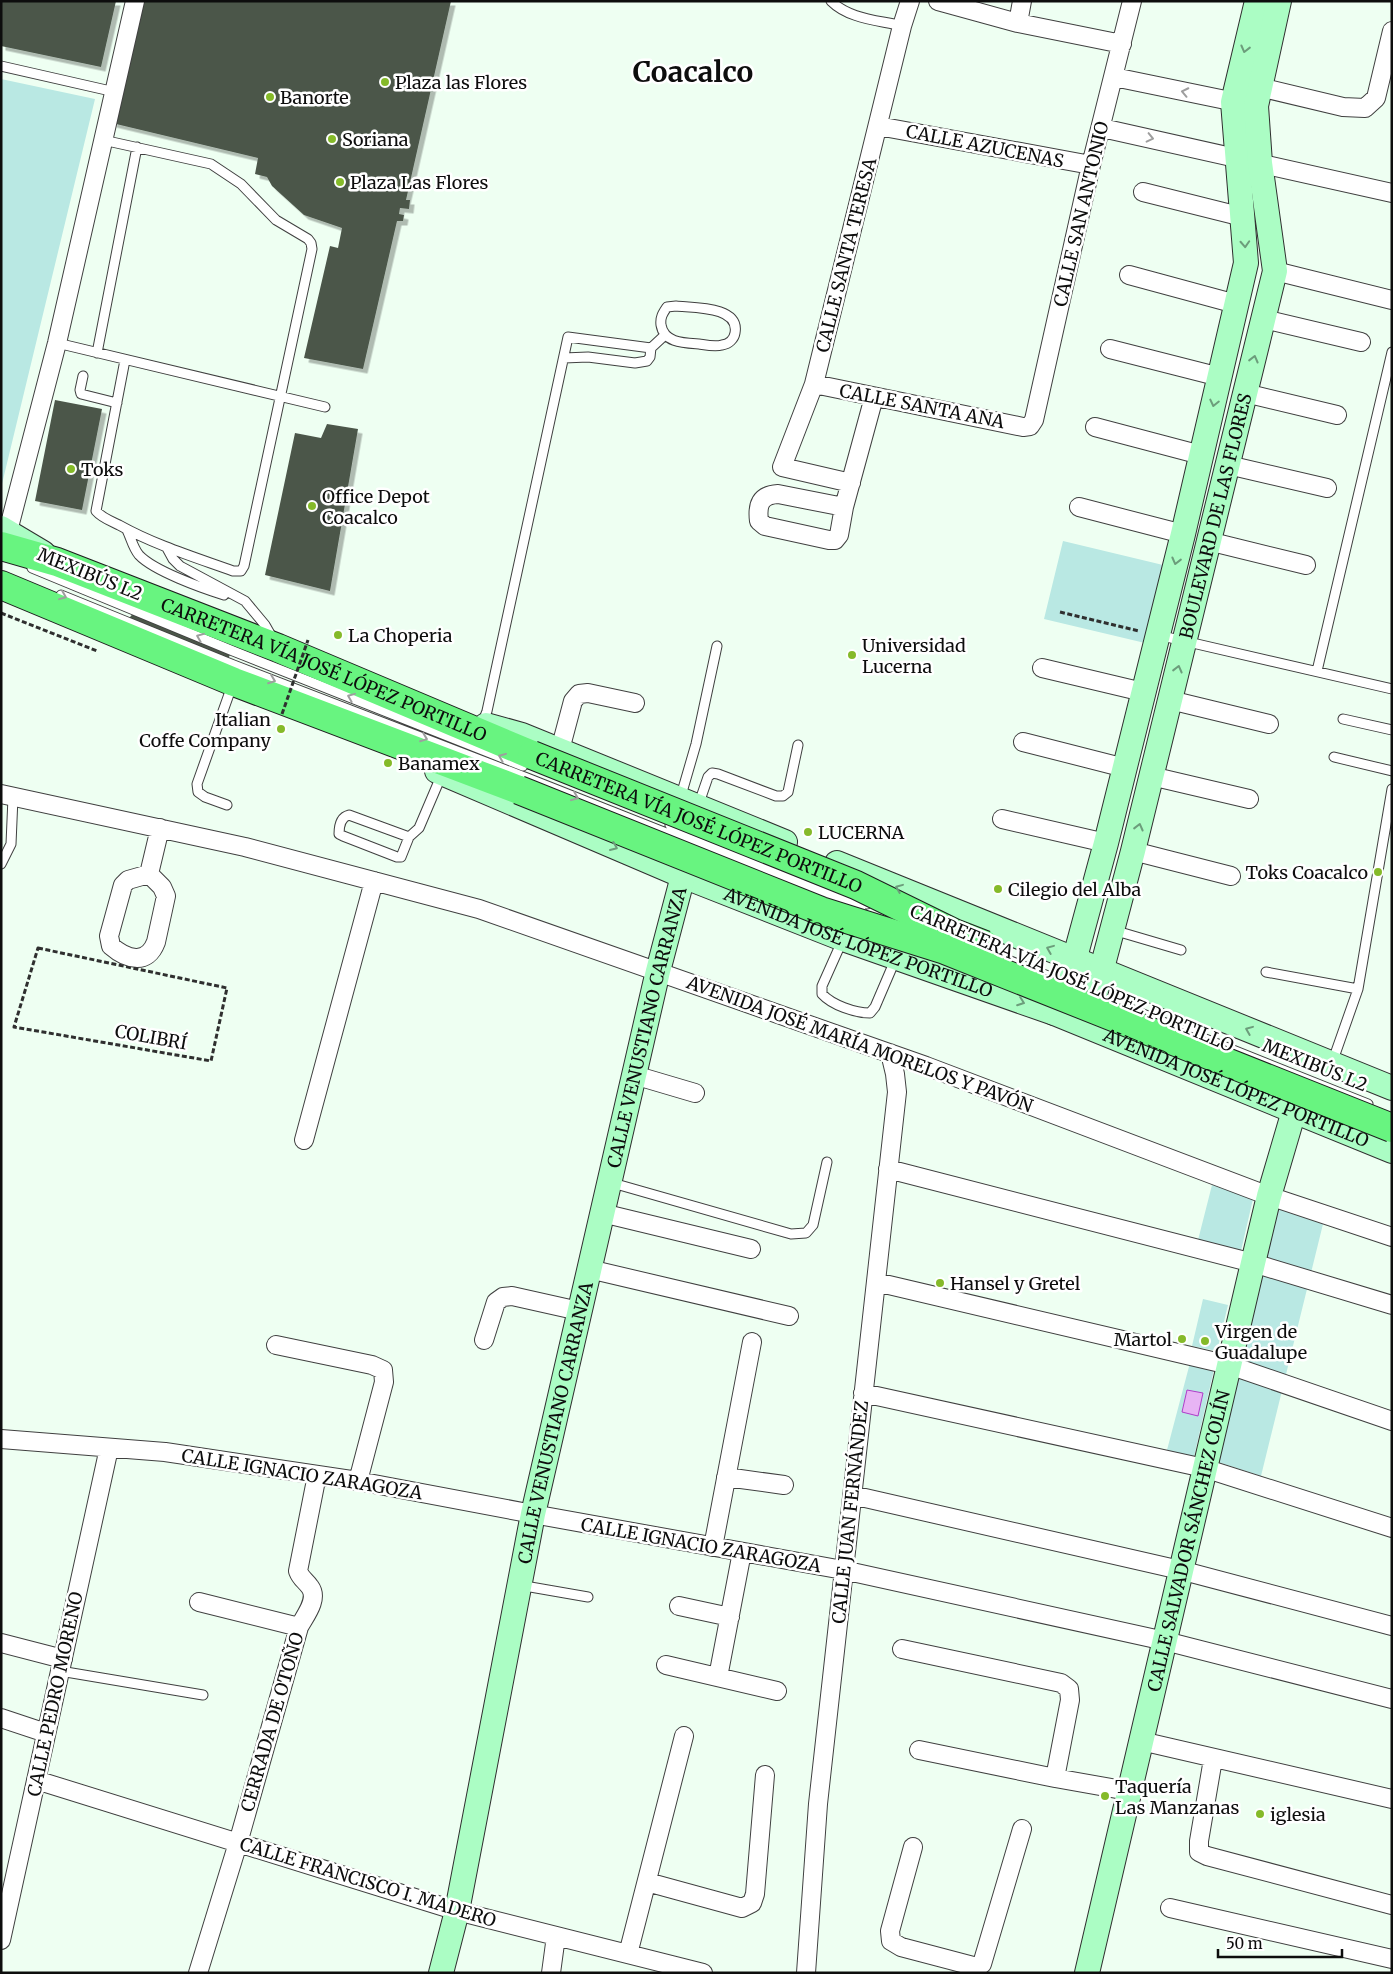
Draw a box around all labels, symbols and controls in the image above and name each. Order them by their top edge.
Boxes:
one-way arrow [1240,44,1251,53]
district label: Coacalco [633,54,753,90]
place label: Plaza las Flores [395,71,527,94]
marker: Plaza las Flores [379,76,391,88]
place label: Banorte [280,86,349,109]
one-way arrow [1181,87,1190,98]
marker: Banorte [264,91,276,103]
street label: CALLE AZUCENAS [904,119,1066,173]
street label: CALLE SAN ANTONIO [1048,119,1114,309]
place label: Soriana [342,128,409,151]
marker: Soriana [326,133,338,145]
one-way arrow [1145,133,1154,143]
street label: CALLE SANTA TERESA [811,155,881,355]
place label: Plaza Las Flores [350,171,488,194]
marker: Plaza Las Flores [334,176,346,188]
one-way arrow [1239,241,1250,249]
one-way arrow [1248,354,1259,363]
street label: CALLE SANTA ANA [838,379,1007,433]
street label: BOULEVARD DE LAS FLORES [1174,390,1256,641]
one-way arrow [1209,399,1219,408]
place label: Toks [81,458,124,481]
marker: Toks [65,463,77,475]
place label: Office Depot Coacalco [322,485,430,529]
marker: Office Depot Coacalco [306,500,318,512]
street label: MEXIBÚS L2 [34,543,146,605]
one-way arrow [1171,557,1182,566]
one-way arrow [58,590,66,600]
street label: CARRETERA VÍA JOSÉ LÓPEZ PORTILLO [158,592,490,746]
place label: La Choperia [348,624,453,647]
marker: La Choperia [332,629,344,641]
one-way arrow [196,633,205,643]
place label: Universidad Lucerna [862,634,966,678]
marker: Universidad Lucerna [846,649,858,661]
one-way arrow [1172,665,1183,674]
one-way arrow [267,673,276,684]
one-way arrow [347,693,355,703]
place label: Italian Coffe Company [139,708,272,752]
marker: Italian Coffe Company [275,723,287,735]
one-way arrow [419,732,427,742]
street label: CARRETERA VÍA JOSÉ LÓPEZ PORTILLO [532,746,866,898]
place label: Banamex [398,752,480,775]
one-way arrow [498,753,506,763]
marker: Banamex [382,757,394,769]
one-way arrow [570,790,579,801]
place label: LUCERNA [818,821,905,844]
one-way arrow [1133,823,1144,832]
marker: LUCERNA [802,826,814,838]
one-way arrow [610,841,618,851]
place label: Toks Coacalco [1246,861,1368,884]
marker: Toks Coacalco [1372,866,1384,878]
place label: Cilegio del Alba [1008,878,1141,901]
street label: AVENIDA JOSÉ LÓPEZ PORTILLO [720,881,996,1002]
marker: Cilegio del Alba [992,883,1004,895]
street label: CALLE VENUSTIANO CARRANZA [602,884,691,1170]
one-way arrow [895,884,904,895]
street label: CARRETERA VÍA JOSÉ LÓPEZ PORTILLO [906,899,1238,1057]
one-way arrow [1046,945,1055,956]
street label: AVENIDA JOSÉ MARÍA MORELOS Y PAVÓN [683,970,1036,1117]
one-way arrow [1016,996,1025,1006]
street label: COLIBRÍ [113,1019,189,1055]
street label: AVENIDA JOSÉ LÓPEZ PORTILLO [1099,1023,1372,1152]
one-way arrow [1245,1026,1254,1037]
street label: MEXIBÚS L2 [1259,1034,1371,1096]
place label: Hansel y Gretel [950,1272,1081,1295]
marker: Hansel y Gretel [934,1277,946,1289]
street label: CALLE VENUSTIANO CARRANZA [512,1279,598,1566]
place label: Virgen de Guadalupe [1214,1320,1307,1364]
place label: Martol [1114,1328,1172,1351]
marker: Martol [1176,1333,1188,1345]
marker: Virgen de Guadalupe [1199,1335,1211,1347]
street label: CALLE SALVADOR SÁNCHEZ COLÍN [1142,1388,1234,1694]
street label: CALLE JUAN FERNÁNDEZ [827,1399,873,1625]
street label: CALLE IGNACIO ZARAGOZA [180,1444,424,1504]
street label: CALLE IGNACIO ZARAGOZA [579,1513,823,1578]
street label: CALLE PEDRO MORENO [22,1590,88,1798]
street label: CERRADA DE OTOÑO [235,1630,309,1814]
place label: Taquería Las Manzanas [1115,1775,1239,1819]
marker: Taquería Las Manzanas [1099,1790,1111,1802]
place label: iglesia [1270,1803,1326,1826]
marker: iglesia [1254,1808,1266,1820]
street label: CALLE FRANCISCO I. MADERO [237,1832,499,1932]
scale bar [1218,1926,1342,1958]
text: 50 m [1226,1934,1263,1953]

